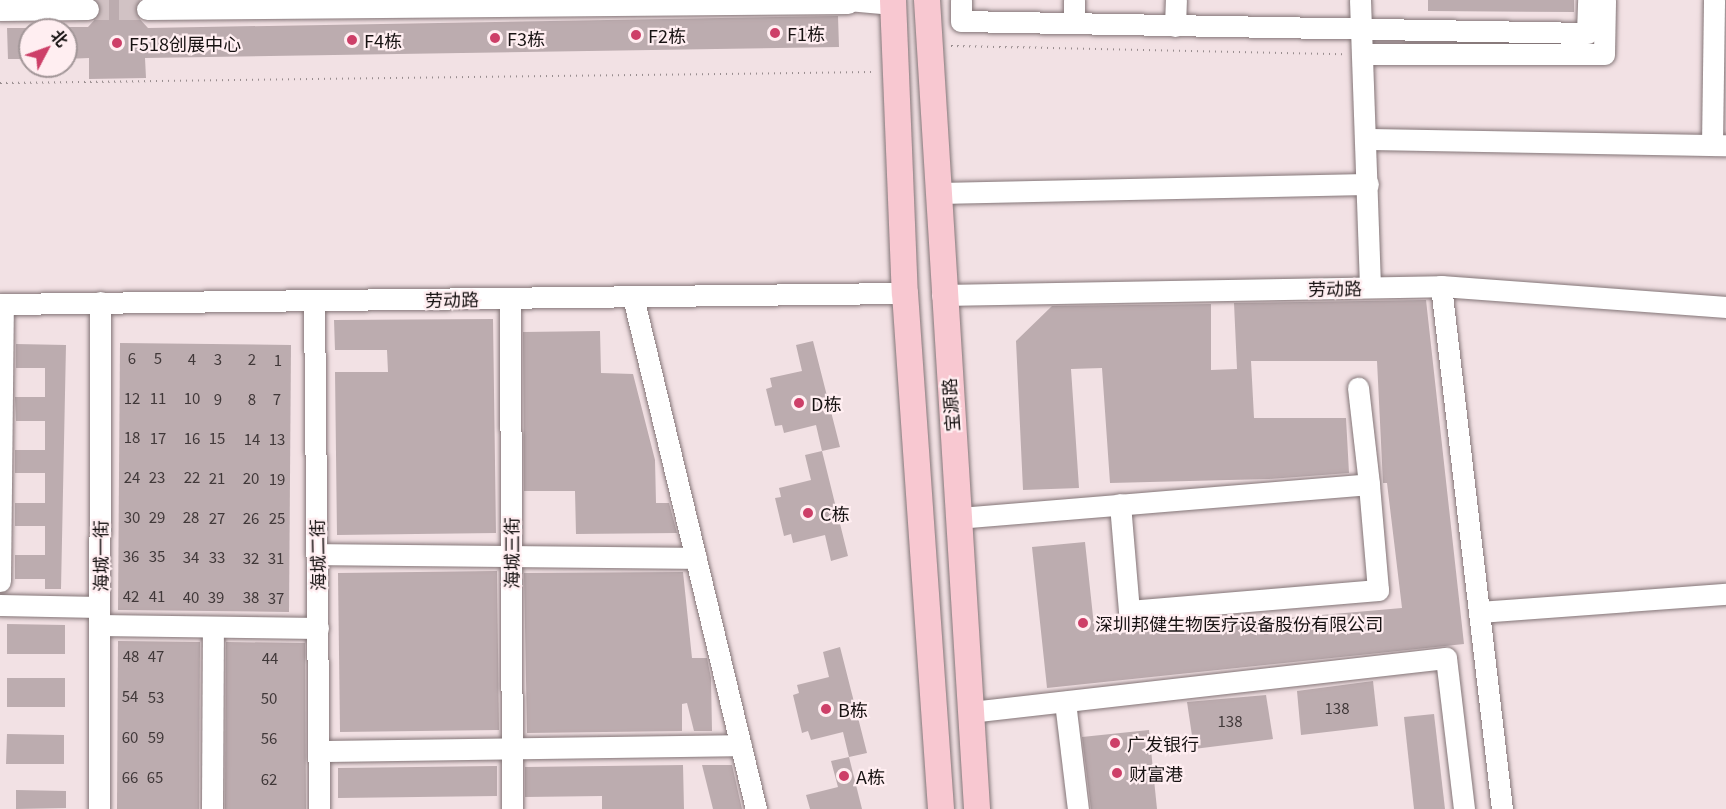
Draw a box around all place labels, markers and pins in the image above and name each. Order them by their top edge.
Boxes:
place label: F1栋 [787,22,825,44]
place label: F2栋 [648,24,686,46]
marker: F1栋 [768,26,782,40]
place label: F3栋 [507,27,545,49]
marker: F2栋 [629,28,643,42]
place label: F4栋 [364,29,402,51]
marker: F3栋 [488,31,502,45]
place label: F518创展中心 [129,32,241,54]
marker: F4栋 [345,33,359,47]
marker: F518创展中心 [110,36,124,50]
place label: D栋 [811,392,841,414]
marker: D栋 [792,396,806,410]
place label: C栋 [820,502,849,524]
marker: C栋 [801,506,815,520]
place label: 深圳邦健生物医疗设备股份有限公司 [1095,612,1383,634]
marker: 深圳邦健生物医疗设备股份有限公司 [1076,616,1090,630]
place label: B栋 [838,698,868,720]
marker: B栋 [819,702,833,716]
place label: 广发银行 [1127,732,1199,754]
marker: 广发银行 [1108,736,1122,750]
place label: 财富港 [1129,762,1183,784]
place label: A栋 [856,765,885,787]
marker: 财富港 [1110,766,1124,780]
marker: A栋 [837,769,851,783]

